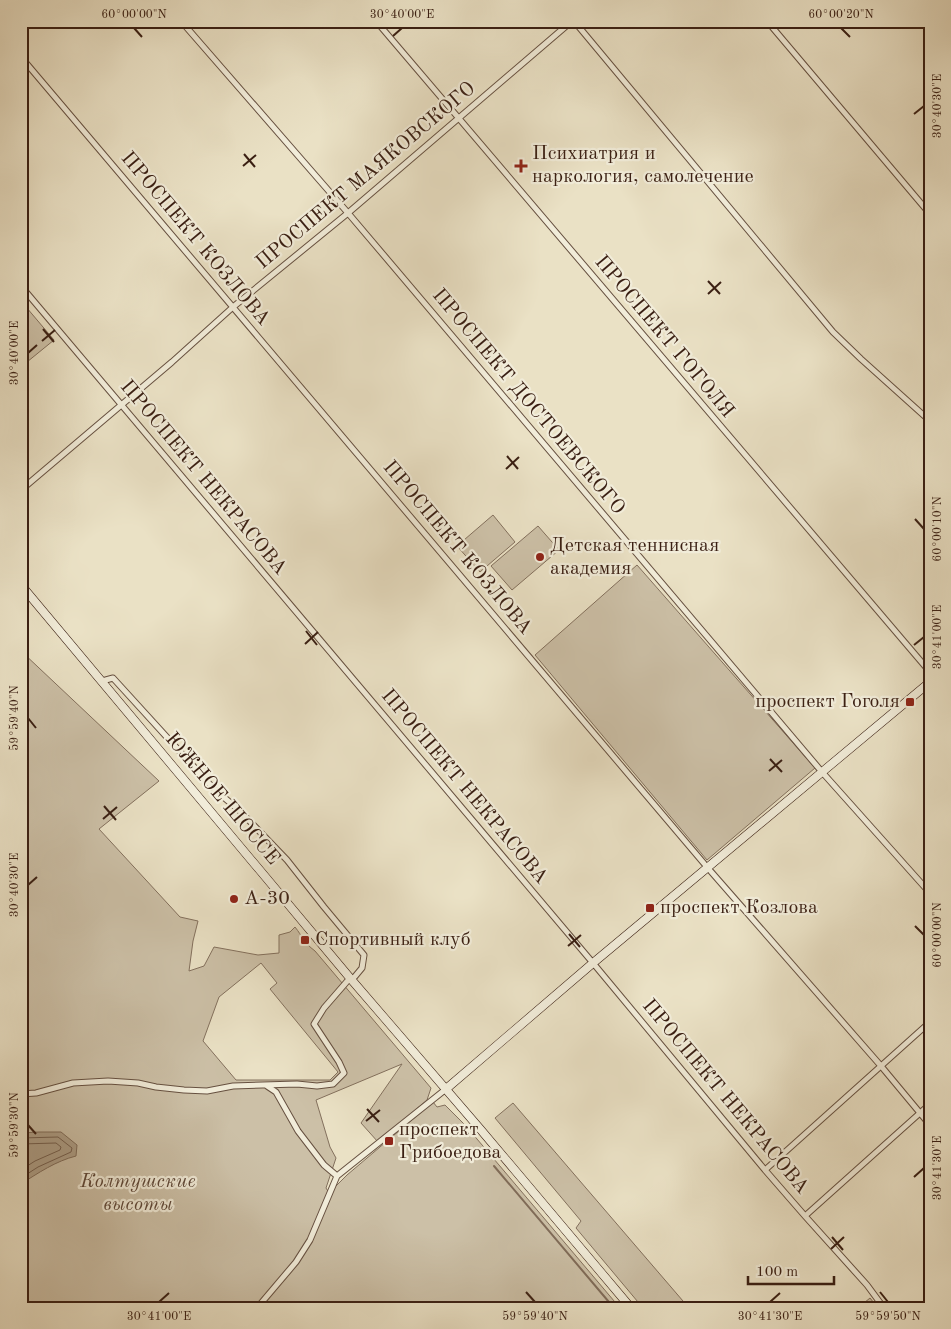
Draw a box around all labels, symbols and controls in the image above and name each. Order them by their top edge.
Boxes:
text: 60°00'00"N [101,9,167,21]
text: 30°40'00"E [370,9,434,21]
text: 60°00'20"N [808,9,874,21]
text: 30°40'30"E [932,74,944,138]
street label: ПРОСПЕКТ МАЯКОВСКОГО [253,79,479,273]
place label: Психиатрия и наркология, самолечение [532,144,754,187]
street label: ПРОСПЕКТ КОЗЛОВА [117,148,273,330]
marker: Психиатрия и наркология, самолечение [514,159,528,173]
street label: ПРОСПЕКТ ГОГОЛЯ [591,252,737,422]
street label: ПРОСПЕКТ ДОСТОЕВСКОГО [428,285,628,519]
text: 30°40'00"E [9,321,21,385]
street label: ПРОСПЕКТ НЕКРАСОВА [116,377,290,579]
street label: ПРОСПЕКТ КОЗЛОВА [379,457,535,639]
text: 60°00'10"N [932,496,944,562]
place label: Детская теннисная академия [550,536,719,579]
marker: Детская теннисная академия [534,551,546,563]
text: 30°41'00"E [932,605,944,669]
text: 59°59'40"N [8,685,21,751]
street label: ПРОСПЕКТ НЕКРАСОВА [377,686,551,888]
place label: проспект Гоголя [755,692,900,712]
marker: проспект Гоголя [904,696,916,708]
street label: ЮЖНОЕ ШОССЕ [161,729,283,869]
text: 30°40'30"E [9,853,21,917]
place label: А-30 [244,889,290,909]
marker: А-30 [228,893,240,905]
place label: проспект Козлова [660,898,818,918]
marker: проспект Козлова [644,902,656,914]
text: 60°00'00"N [932,902,944,968]
place label: Спортивный клуб [315,930,471,950]
marker: Спортивный клуб [299,934,311,946]
street label: ПРОСПЕКТ НЕКРАСОВА [638,996,812,1198]
text: 59°59'30"N [8,1092,21,1158]
place label: проспект Грибоедова [399,1120,501,1163]
marker: проспект Грибоедова [383,1135,395,1147]
text: 30°41'30"E [932,1136,944,1200]
park label: Колтушские высоты [79,1172,196,1215]
scale bar [748,1254,835,1286]
text: 100 m [756,1265,798,1280]
text: 59°59'40"N [502,1310,568,1323]
text: 59°59'50"N [855,1310,921,1323]
text: 30°41'00"E [127,1311,191,1323]
text: 30°41'30"E [738,1311,802,1323]

